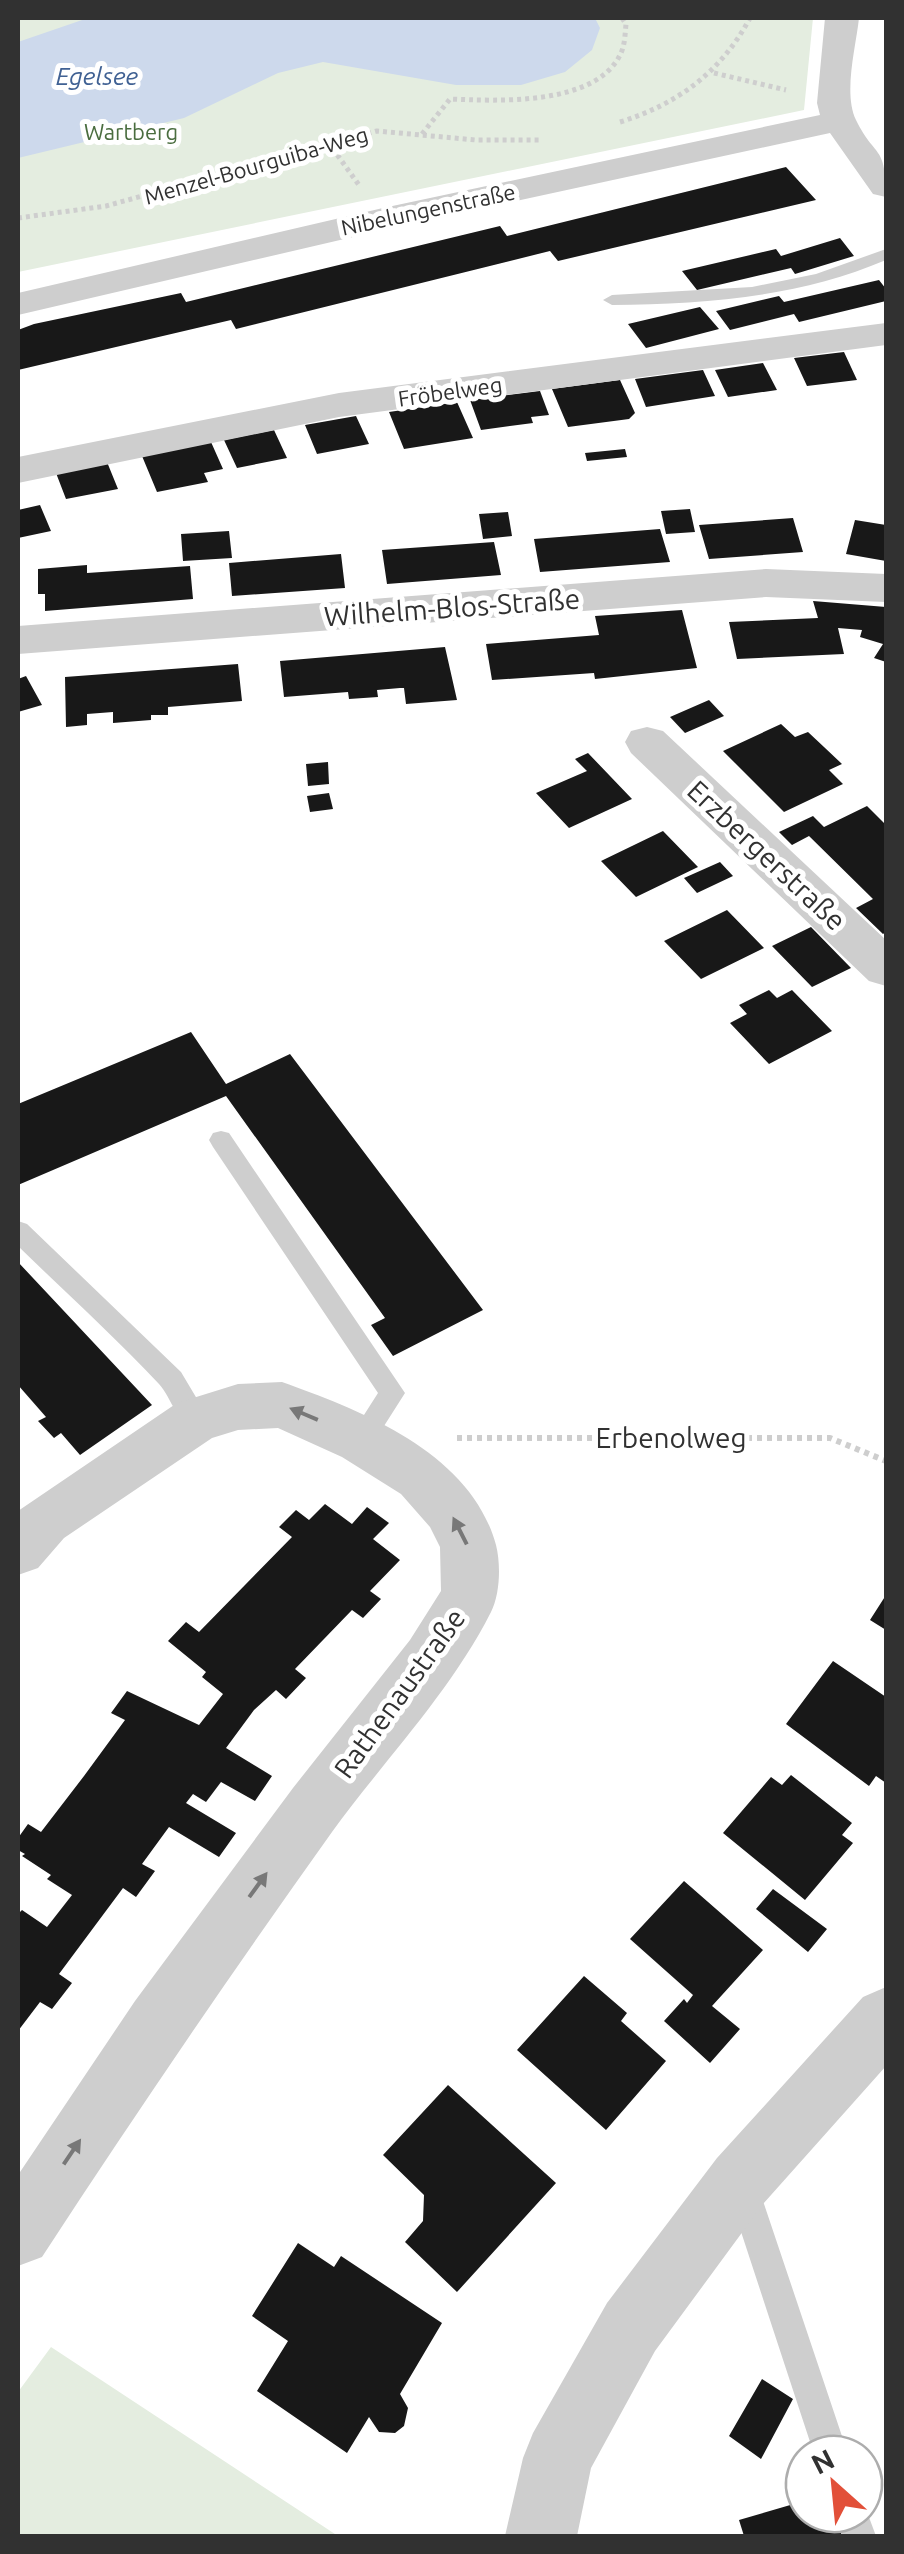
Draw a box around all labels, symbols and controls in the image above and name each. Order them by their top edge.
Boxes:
water label: Egelsee [56,62,139,90]
park label: Wartberg [84,119,178,144]
street label: Menzel-Bourguiba-Weg [141,121,371,209]
street label: Nibelungenstraße [339,178,517,240]
street label: Fröbelweg [396,371,504,411]
street label: Wilhelm-Blos-Straße [323,583,581,631]
street label: Erzbergerstraße [682,774,852,936]
one-way arrow [289,1406,319,1422]
street label: Erbenolweg [595,1422,747,1453]
one-way arrow [452,1516,469,1545]
street label: Rathenaustraße [327,1603,471,1783]
one-way arrow [248,1872,267,1899]
one-way arrow [62,2138,81,2165]
north arrow [784,2434,884,2534]
text: N [806,2443,839,2480]

